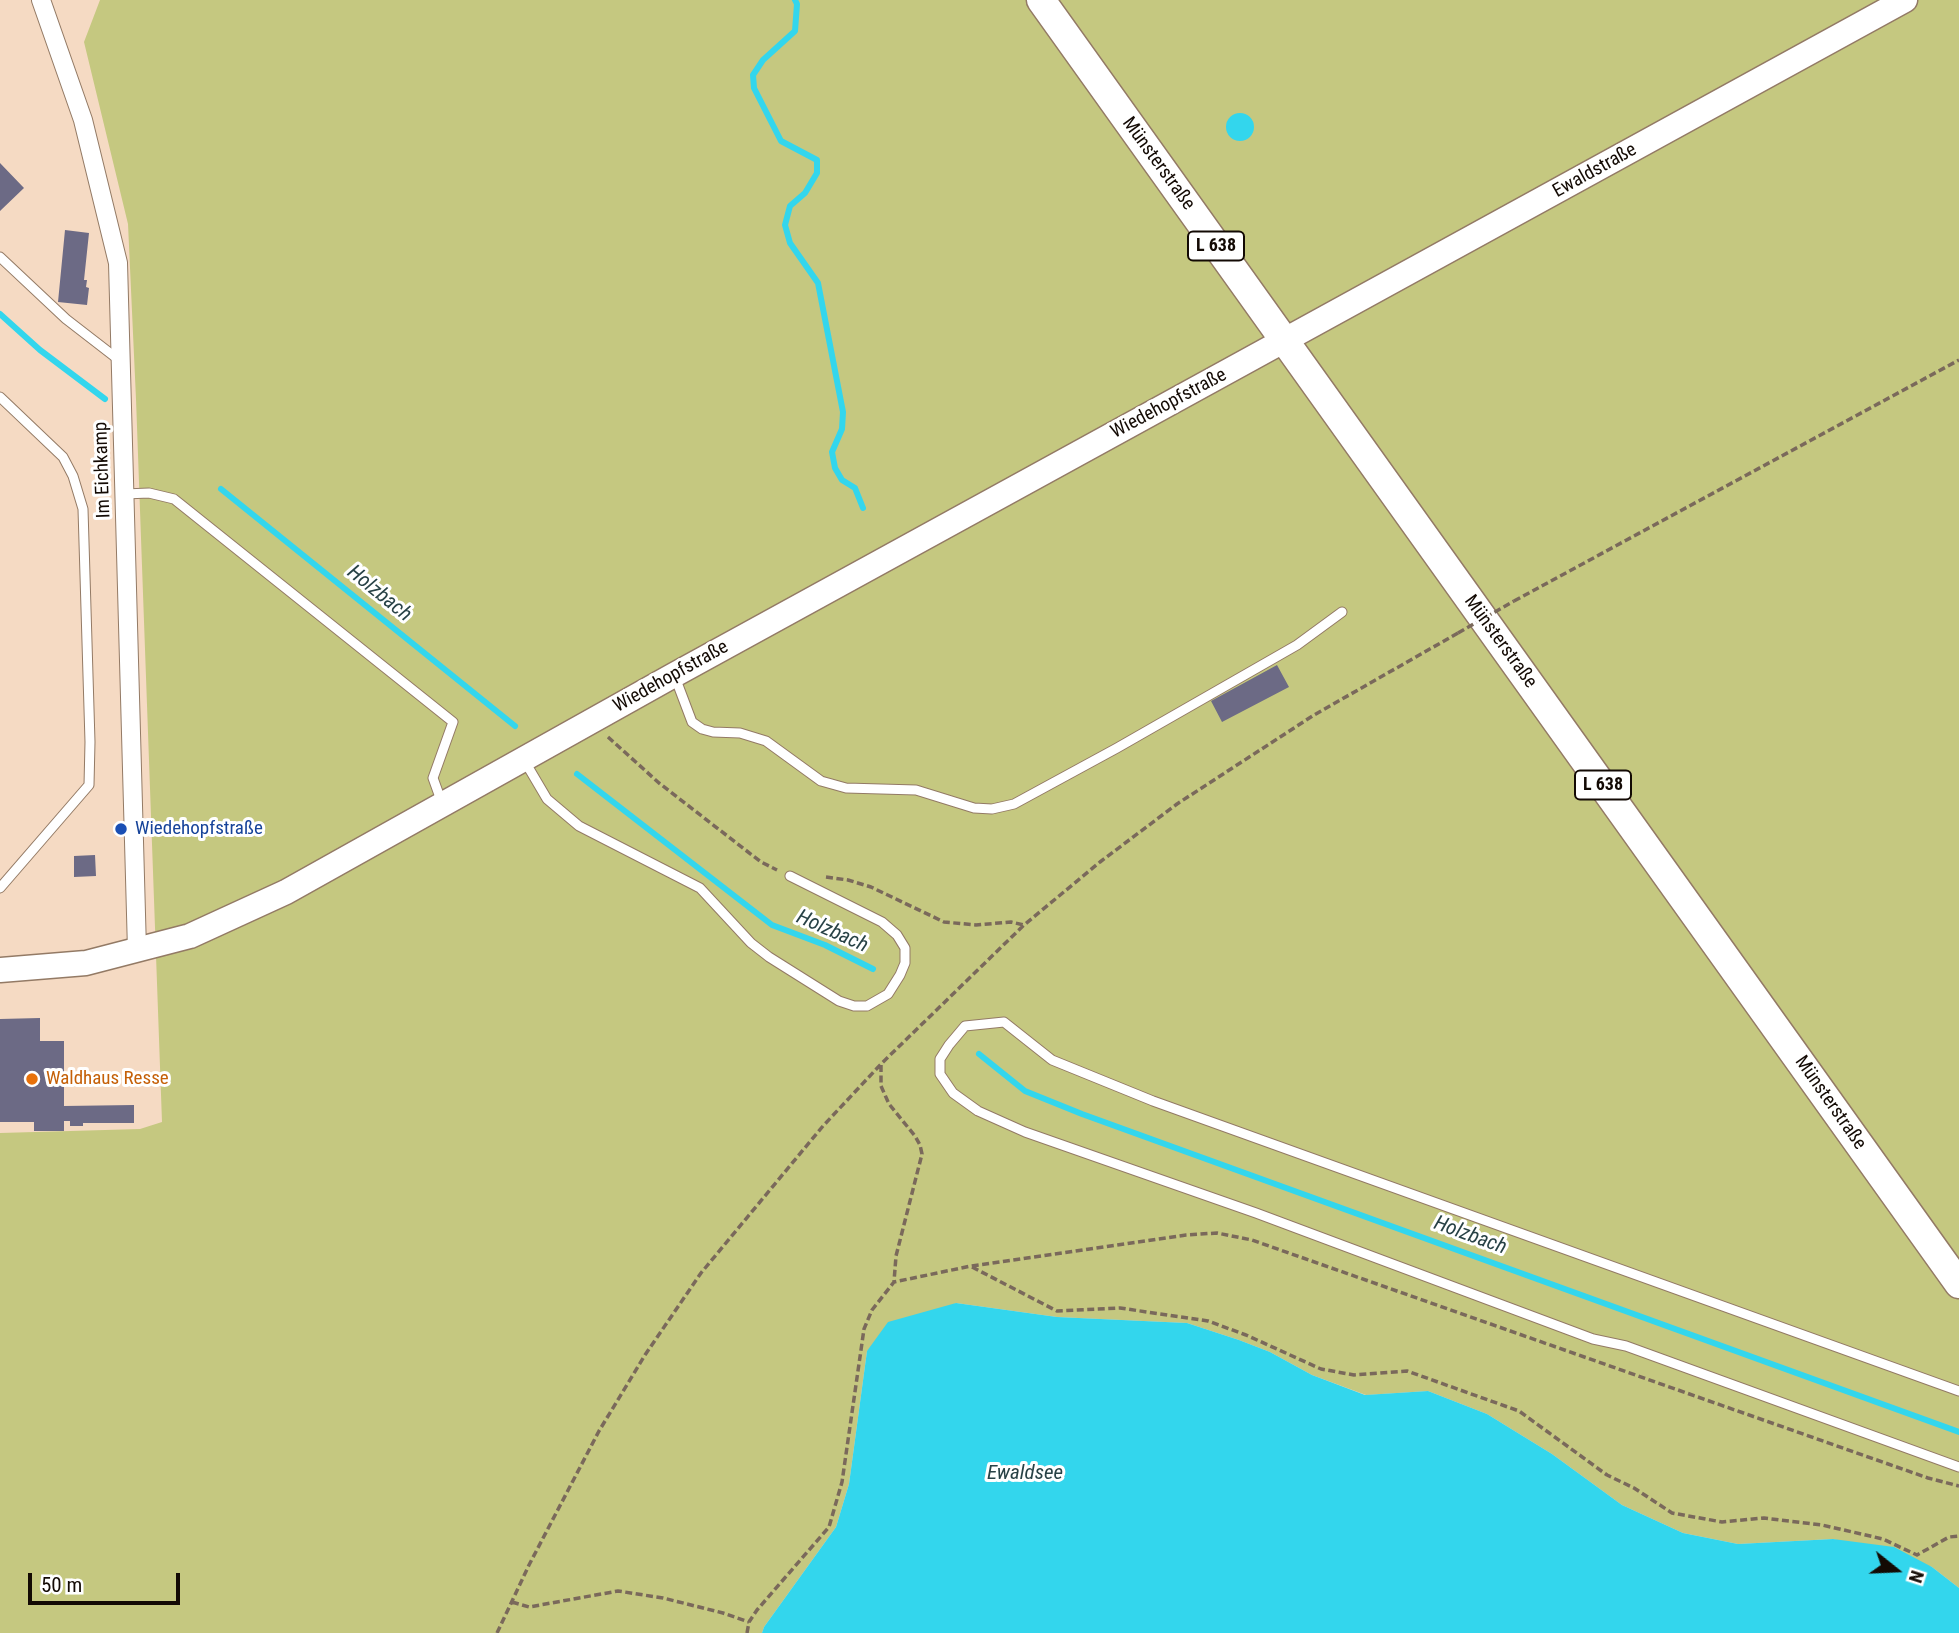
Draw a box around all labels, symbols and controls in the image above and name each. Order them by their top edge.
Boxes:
street label: Münsterstraße [1117,113,1199,215]
street label: Ewaldstraße [1549,139,1641,203]
road number: L 638 [1188,232,1244,260]
street label: Wiedehopfstraße [1107,364,1231,444]
street label: Im Eichkamp [90,421,116,519]
water label: Holzbach [342,560,416,628]
street label: Münsterstraße [1459,591,1541,693]
street label: Wiedehopfstraße [610,636,732,718]
road number: L 638 [1575,770,1631,800]
place label: Wiedehopfstraße [135,818,263,840]
marker: Wiedehopfstraße [113,821,129,837]
water label: Holzbach [792,905,872,959]
street label: Münsterstraße [1789,1052,1871,1154]
place label: Waldhaus Resse [46,1068,169,1090]
marker: Waldhaus Resse [24,1071,40,1087]
water label: Holzbach [1430,1211,1510,1261]
water label: Ewaldsee [987,1461,1063,1487]
north arrow [1861,1535,1931,1605]
scale bar [32,1560,184,1604]
text: N [1904,1568,1929,1586]
text: 50 m [41,1573,82,1597]

